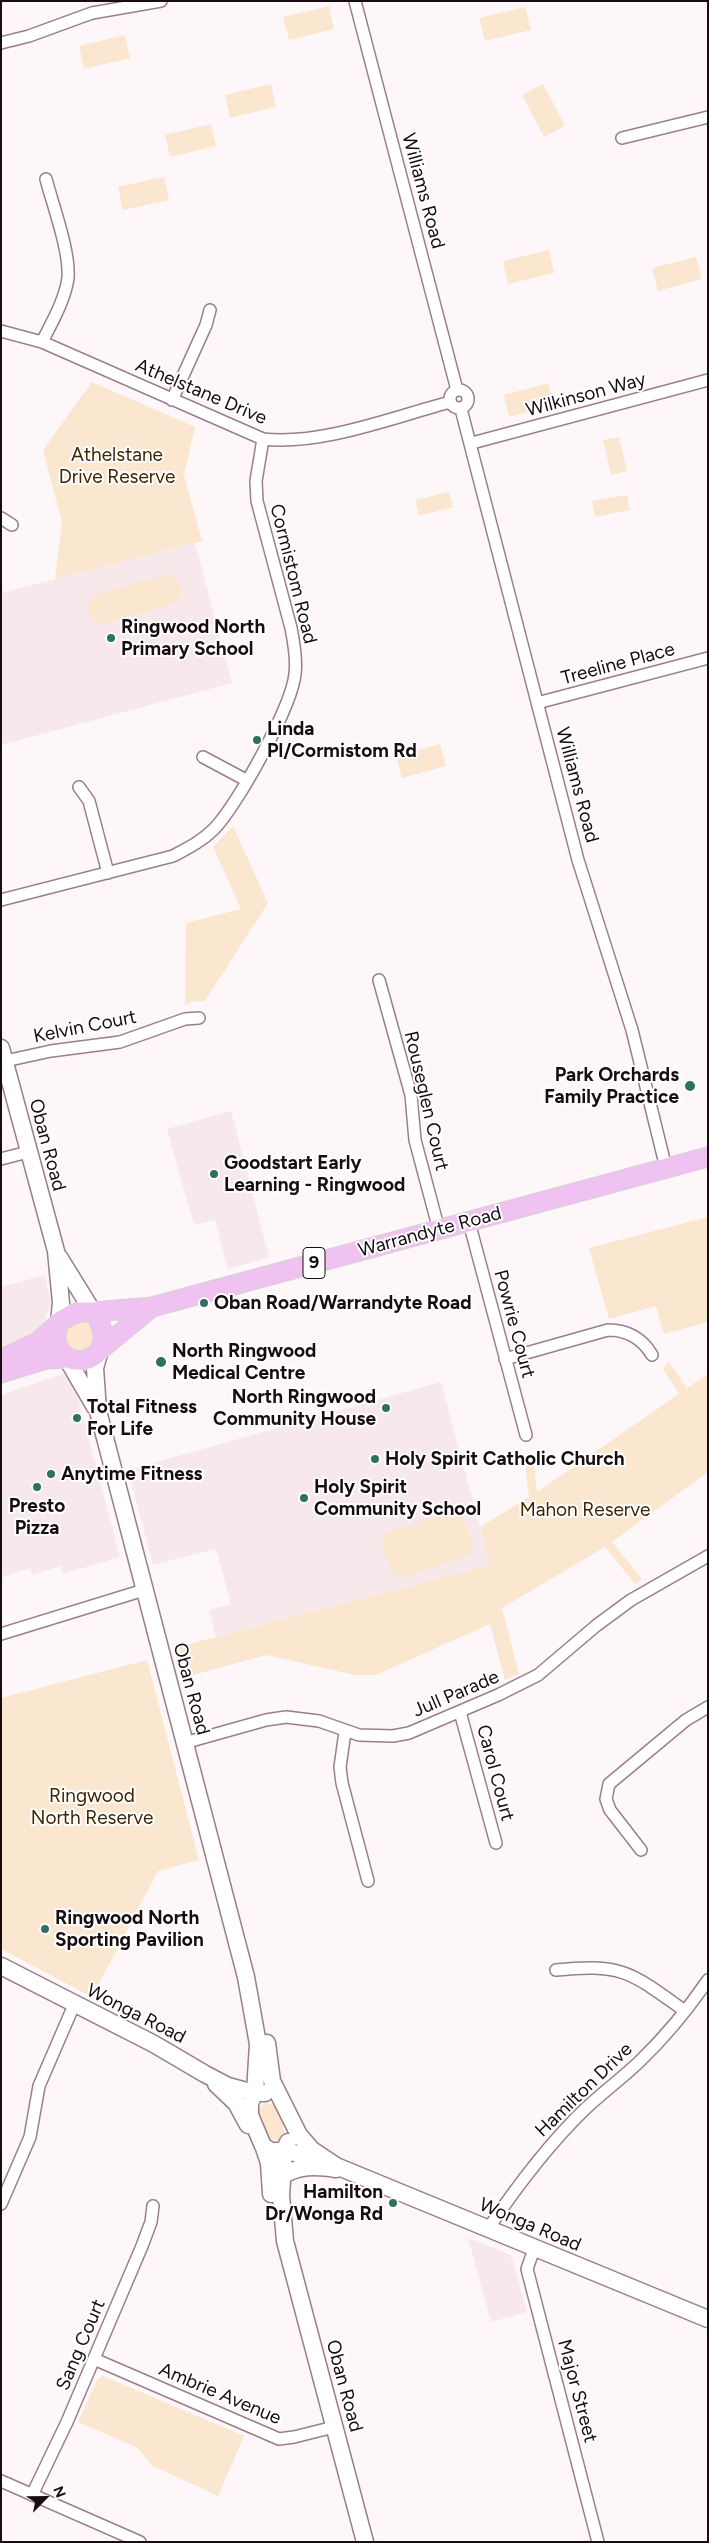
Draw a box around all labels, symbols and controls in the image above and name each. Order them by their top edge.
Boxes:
street label: Williams Road [397,131,449,251]
street label: Athelstane Drive [132,354,270,430]
street label: Wilkinson Way [524,368,648,422]
park label: Athelstane Drive Reserve [59,444,175,488]
street label: Cormistom Road [265,502,321,646]
place label: Ringwood North Primary School [121,616,265,660]
marker: Ringwood North Primary School [105,632,117,644]
street label: Treeline Place [559,638,677,690]
place label: Linda Pl/Cormistom Rd [267,718,417,762]
street label: Williams Road [551,725,603,845]
marker: Linda Pl/Cormistom Rd [251,734,263,746]
street label: Kelvin Court [32,1006,138,1048]
street label: Rouseglen Court [399,1029,453,1173]
place label: Park Orchards Family Practice [544,1064,679,1108]
marker: Park Orchards Family Practice [683,1079,697,1093]
street label: Oban Road [24,1096,70,1194]
place label: Goodstart Early Learning - Ringwood [224,1152,405,1196]
marker: Goodstart Early Learning - Ringwood [208,1168,220,1180]
street label: Warrandyte Road [356,1202,504,1262]
road number: 9 [303,1248,325,1278]
street label: Powrie Court [489,1267,539,1381]
place label: Oban Road/Warrandyte Road [214,1292,471,1314]
marker: Oban Road/Warrandyte Road [198,1297,210,1309]
place label: North Ringwood Medical Centre [172,1340,316,1384]
marker: North Ringwood Medical Centre [154,1355,168,1369]
place label: North Ringwood Community House [213,1386,376,1430]
place label: Total Fitness For Life [87,1396,197,1440]
marker: North Ringwood Community House [380,1402,392,1414]
marker: Total Fitness For Life [71,1412,83,1424]
place label: Holy Spirit Catholic Church [385,1448,624,1470]
marker: Holy Spirit Catholic Church [369,1453,381,1465]
place label: Anytime Fitness [61,1463,202,1485]
marker: Anytime Fitness [45,1468,57,1480]
place label: Holy Spirit Community School [314,1476,481,1520]
marker: Presto Pizza [31,1481,43,1493]
marker: Holy Spirit Community School [298,1492,310,1504]
place label: Presto Pizza [9,1495,65,1539]
park label: Mahon Reserve [520,1499,650,1521]
street label: Oban Road [168,1640,214,1738]
street label: Jull Parade [409,1666,503,1722]
street label: Carol Court [471,1722,519,1824]
park label: Ringwood North Reserve [31,1785,153,1829]
place label: Ringwood North Sporting Pavilion [55,1907,204,1951]
marker: Ringwood North Sporting Pavilion [39,1923,51,1935]
street label: Wonga Road [83,1979,189,2049]
street label: Hamilton Drive [531,2038,637,2142]
place label: Hamilton Dr/Wonga Rd [265,2181,383,2225]
street label: Wonga Road [476,2193,584,2257]
marker: Hamilton Dr/Wonga Rd [387,2197,399,2209]
street label: Sang Court [52,2296,110,2394]
street label: Oban Road [321,2337,367,2435]
street label: Major Street [552,2337,602,2445]
street label: Ambrie Avenue [156,2358,284,2430]
north arrow [20,2473,70,2523]
text: N [49,2484,69,2500]

